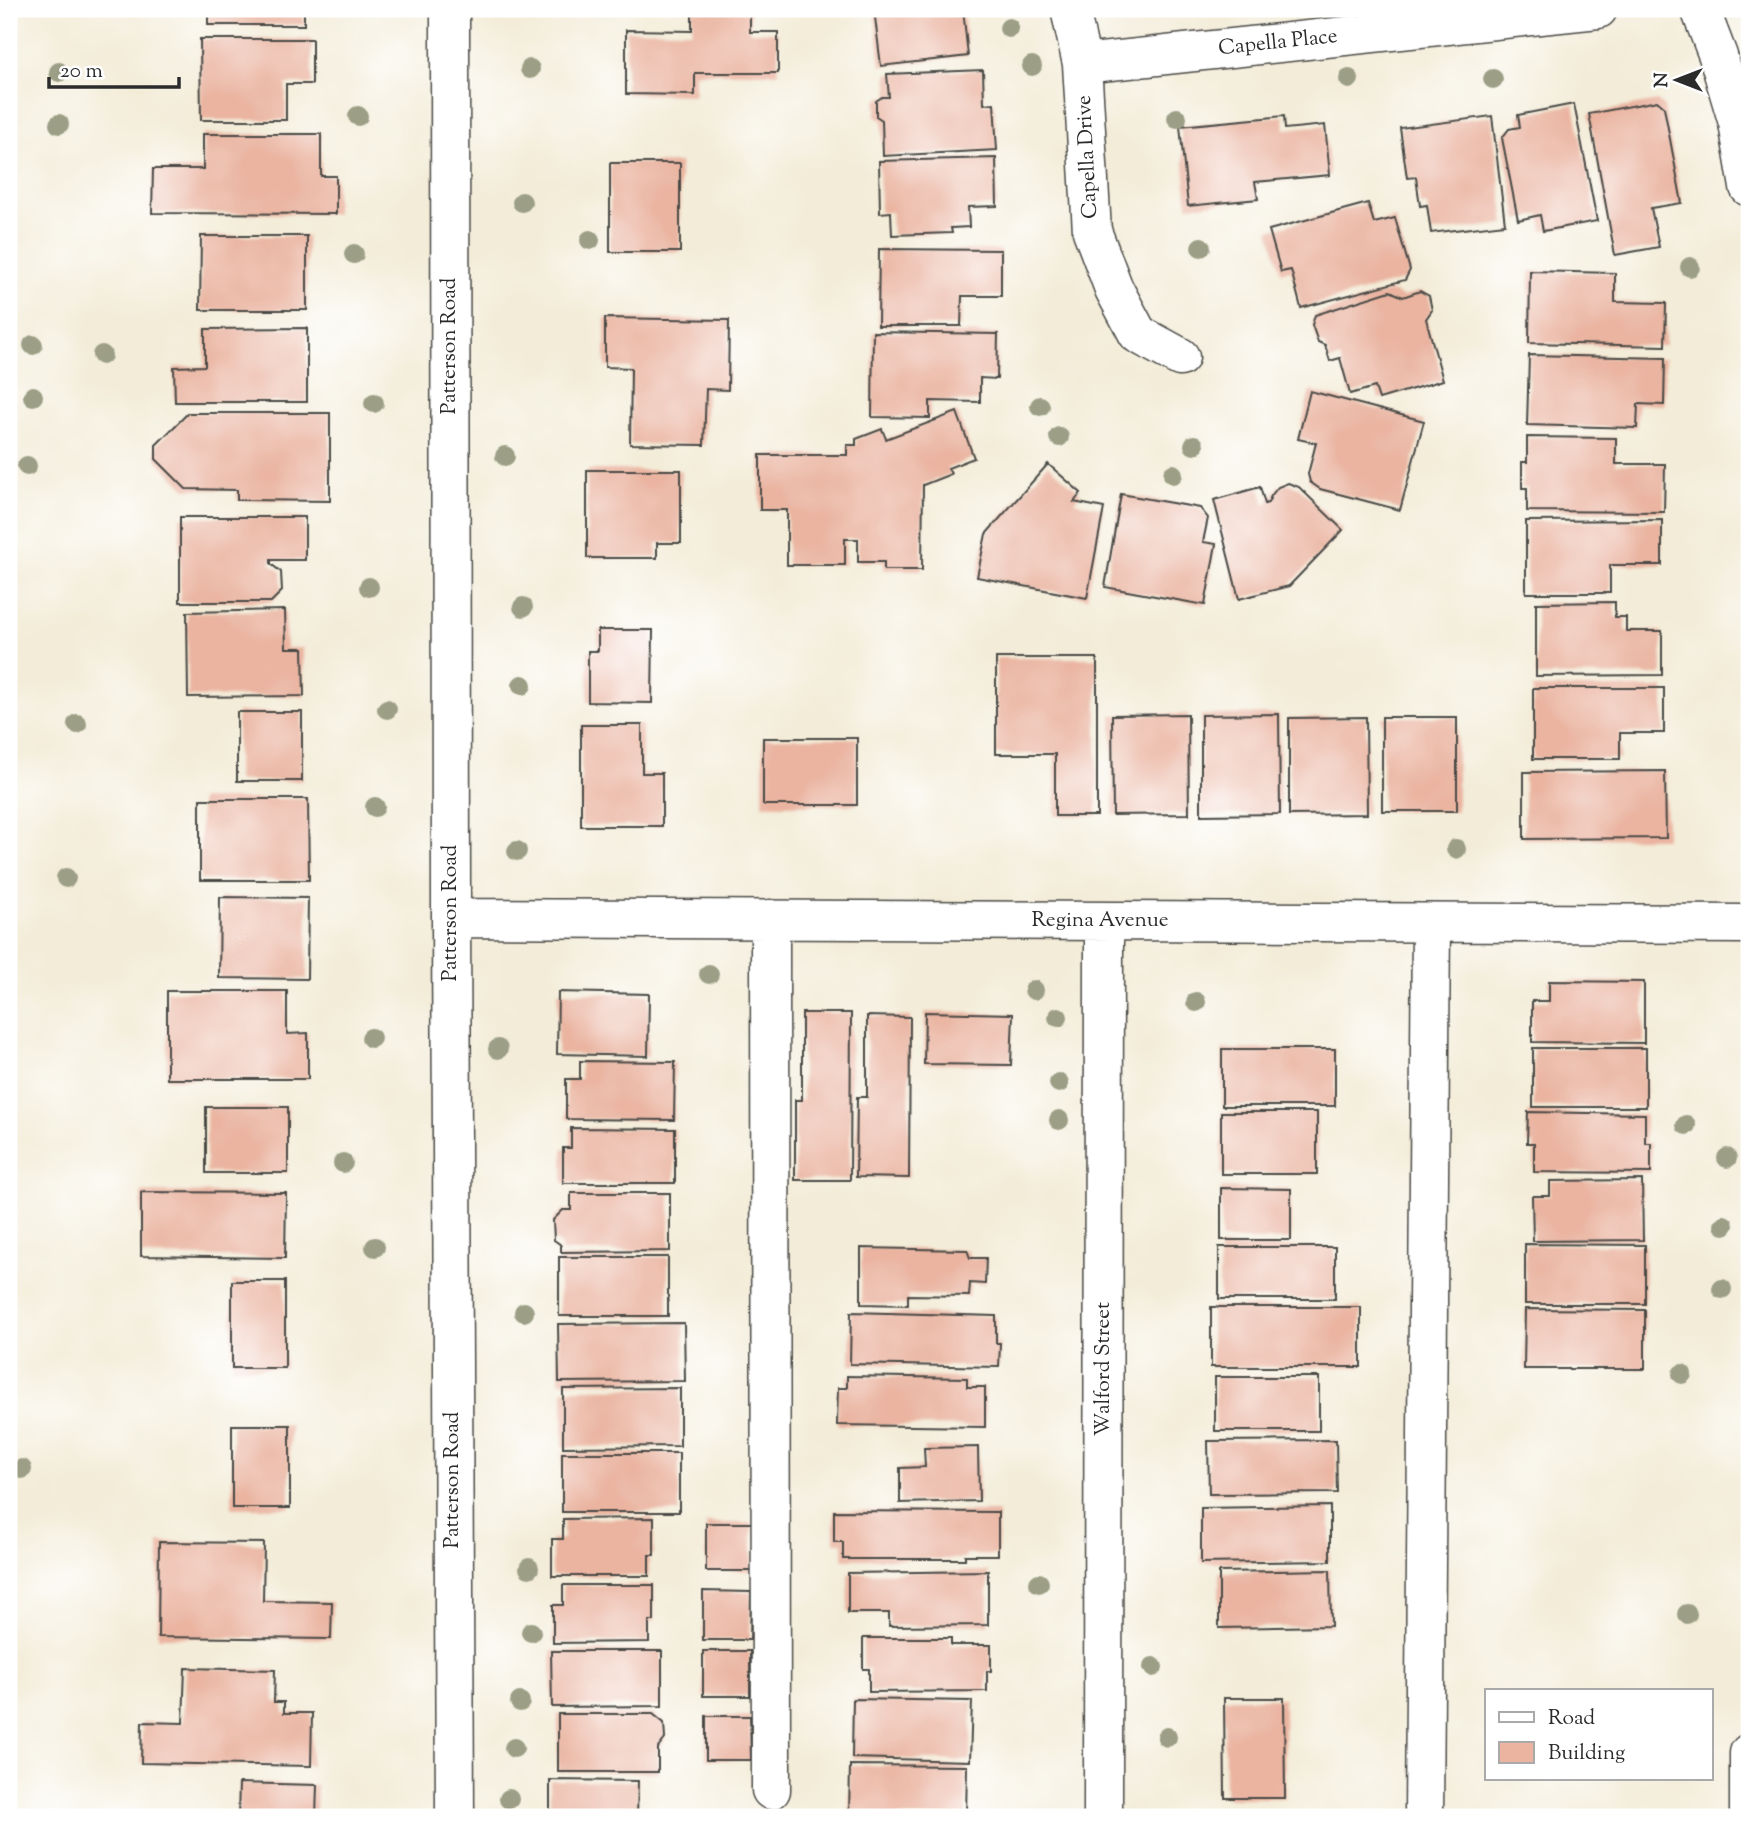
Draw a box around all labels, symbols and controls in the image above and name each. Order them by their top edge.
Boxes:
street label: Capella Place [1217,22,1339,64]
scale bar [49,46,178,90]
north arrow [1642,46,1712,116]
text: 20 m [60,57,103,87]
text: N [1649,72,1676,88]
street label: Capella Drive [1070,94,1106,220]
street label: Patterson Road [435,277,465,414]
street label: Patterson Road [436,844,466,981]
street label: Regina Avenue [1031,906,1169,936]
street label: Walford Street [1089,1302,1119,1436]
street label: Patterson Road [438,1411,468,1548]
legend [1485,1689,1712,1780]
text: Road [1548,1704,1595,1734]
text: Building [1548,1739,1625,1769]

